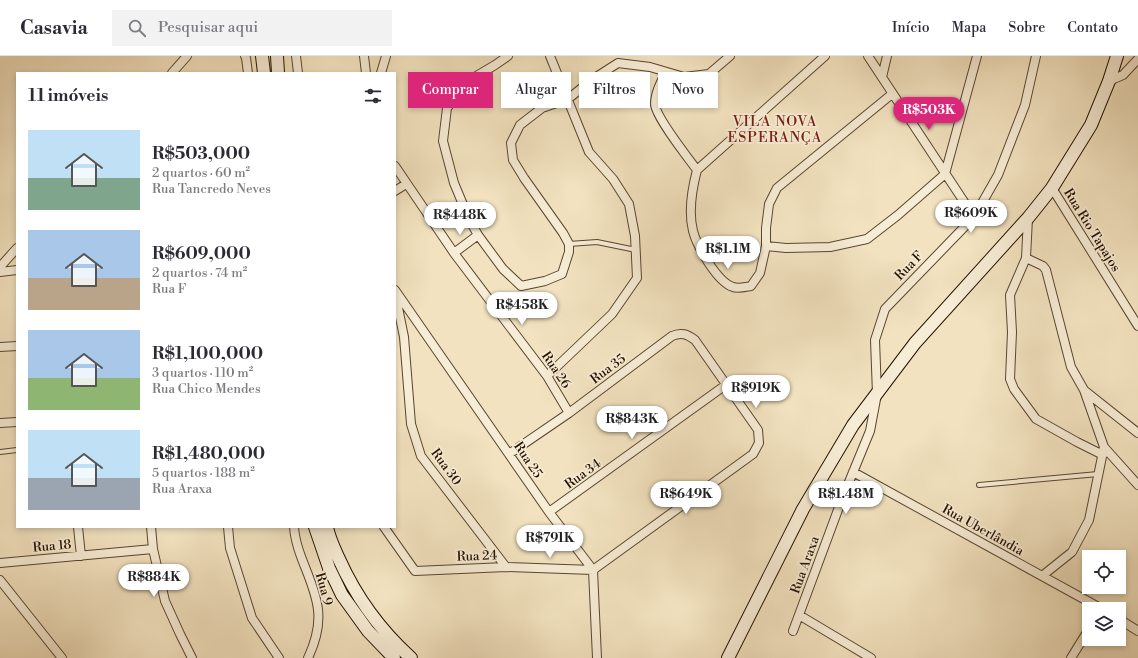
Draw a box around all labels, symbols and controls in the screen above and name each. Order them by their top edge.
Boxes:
search box [112,10,392,46]
text: Casavia [20,16,88,40]
icon: search [126,17,148,39]
text: Pesquisar aqui [158,18,258,37]
text: Início [892,19,930,37]
text: Mapa [952,19,986,37]
text: Sobre [1008,19,1045,37]
text: Contato [1067,19,1118,37]
chip: Comprar [408,72,493,108]
chip: Alugar [501,72,571,108]
chip: Filtros [579,72,650,108]
chip: Novo [658,72,718,108]
text: 11 imóveis [28,85,108,107]
icon: filters [362,85,384,107]
pin: R$503K [896,97,962,131]
text: R$503K [902,102,956,118]
district label: VILA NOVA ESPERANÇA [728,113,822,147]
text: R$503,000 [152,143,250,165]
icon: home [60,146,108,194]
text: 2 quartos · 60 m² [152,165,250,181]
text: Rua Tancredo Neves [152,181,271,197]
street label: Rua Rio Tapajos [1060,185,1124,275]
pin: R$609K [938,200,1004,234]
pin: R$448K [427,202,493,236]
text: R$609K [944,205,998,221]
text: R$448K [433,207,487,223]
pin: R$1.1M [695,236,761,270]
text: R$1.1M [705,241,751,257]
text: R$609,000 [152,243,251,265]
icon: home [60,246,108,294]
street label: Rua F [891,248,927,284]
text: 2 quartos · 74 m² [152,265,247,281]
text: Rua F [152,281,186,297]
pin: R$458K [489,292,555,326]
text: R$458K [496,297,548,313]
text: R$1,100,000 [152,343,263,365]
icon: home [60,346,108,394]
street label: Rua 26 [538,349,574,392]
street label: Rua 35 [587,351,629,387]
text: 3 quartos · 110 m² [152,365,253,381]
pin: R$919K [723,375,789,409]
text: R$919K [731,380,781,396]
text: Rua Chico Mendes [152,381,261,397]
pin: R$843K [599,406,665,440]
text: R$843K [606,411,658,427]
street label: Rua 25 [510,439,546,481]
text: R$1,480,000 [152,443,265,465]
icon: home [60,446,108,494]
street label: Rua 30 [427,446,465,489]
street label: Rua 34 [562,455,604,492]
text: 5 quartos · 188 m² [152,465,255,481]
text: Rua Araxa [152,481,212,497]
pin: R$649K [653,481,719,515]
pin: R$1.48M [809,481,883,515]
text: R$649K [659,486,713,502]
text: R$1.48M [818,486,874,502]
street label: Rua Uberlândia [939,501,1027,559]
pin: R$791K [517,525,583,559]
text: R$791K [525,530,575,546]
street label: Rua Araxa [787,534,823,596]
street label: Rua 18 [32,536,72,556]
street label: Rua 24 [456,547,498,565]
map controls [1082,550,1126,646]
button: locate [1082,550,1126,594]
pin: R$884K [121,564,187,598]
text: R$884K [127,569,181,585]
street label: Rua 9 [312,571,336,607]
button: layers [1082,602,1126,646]

